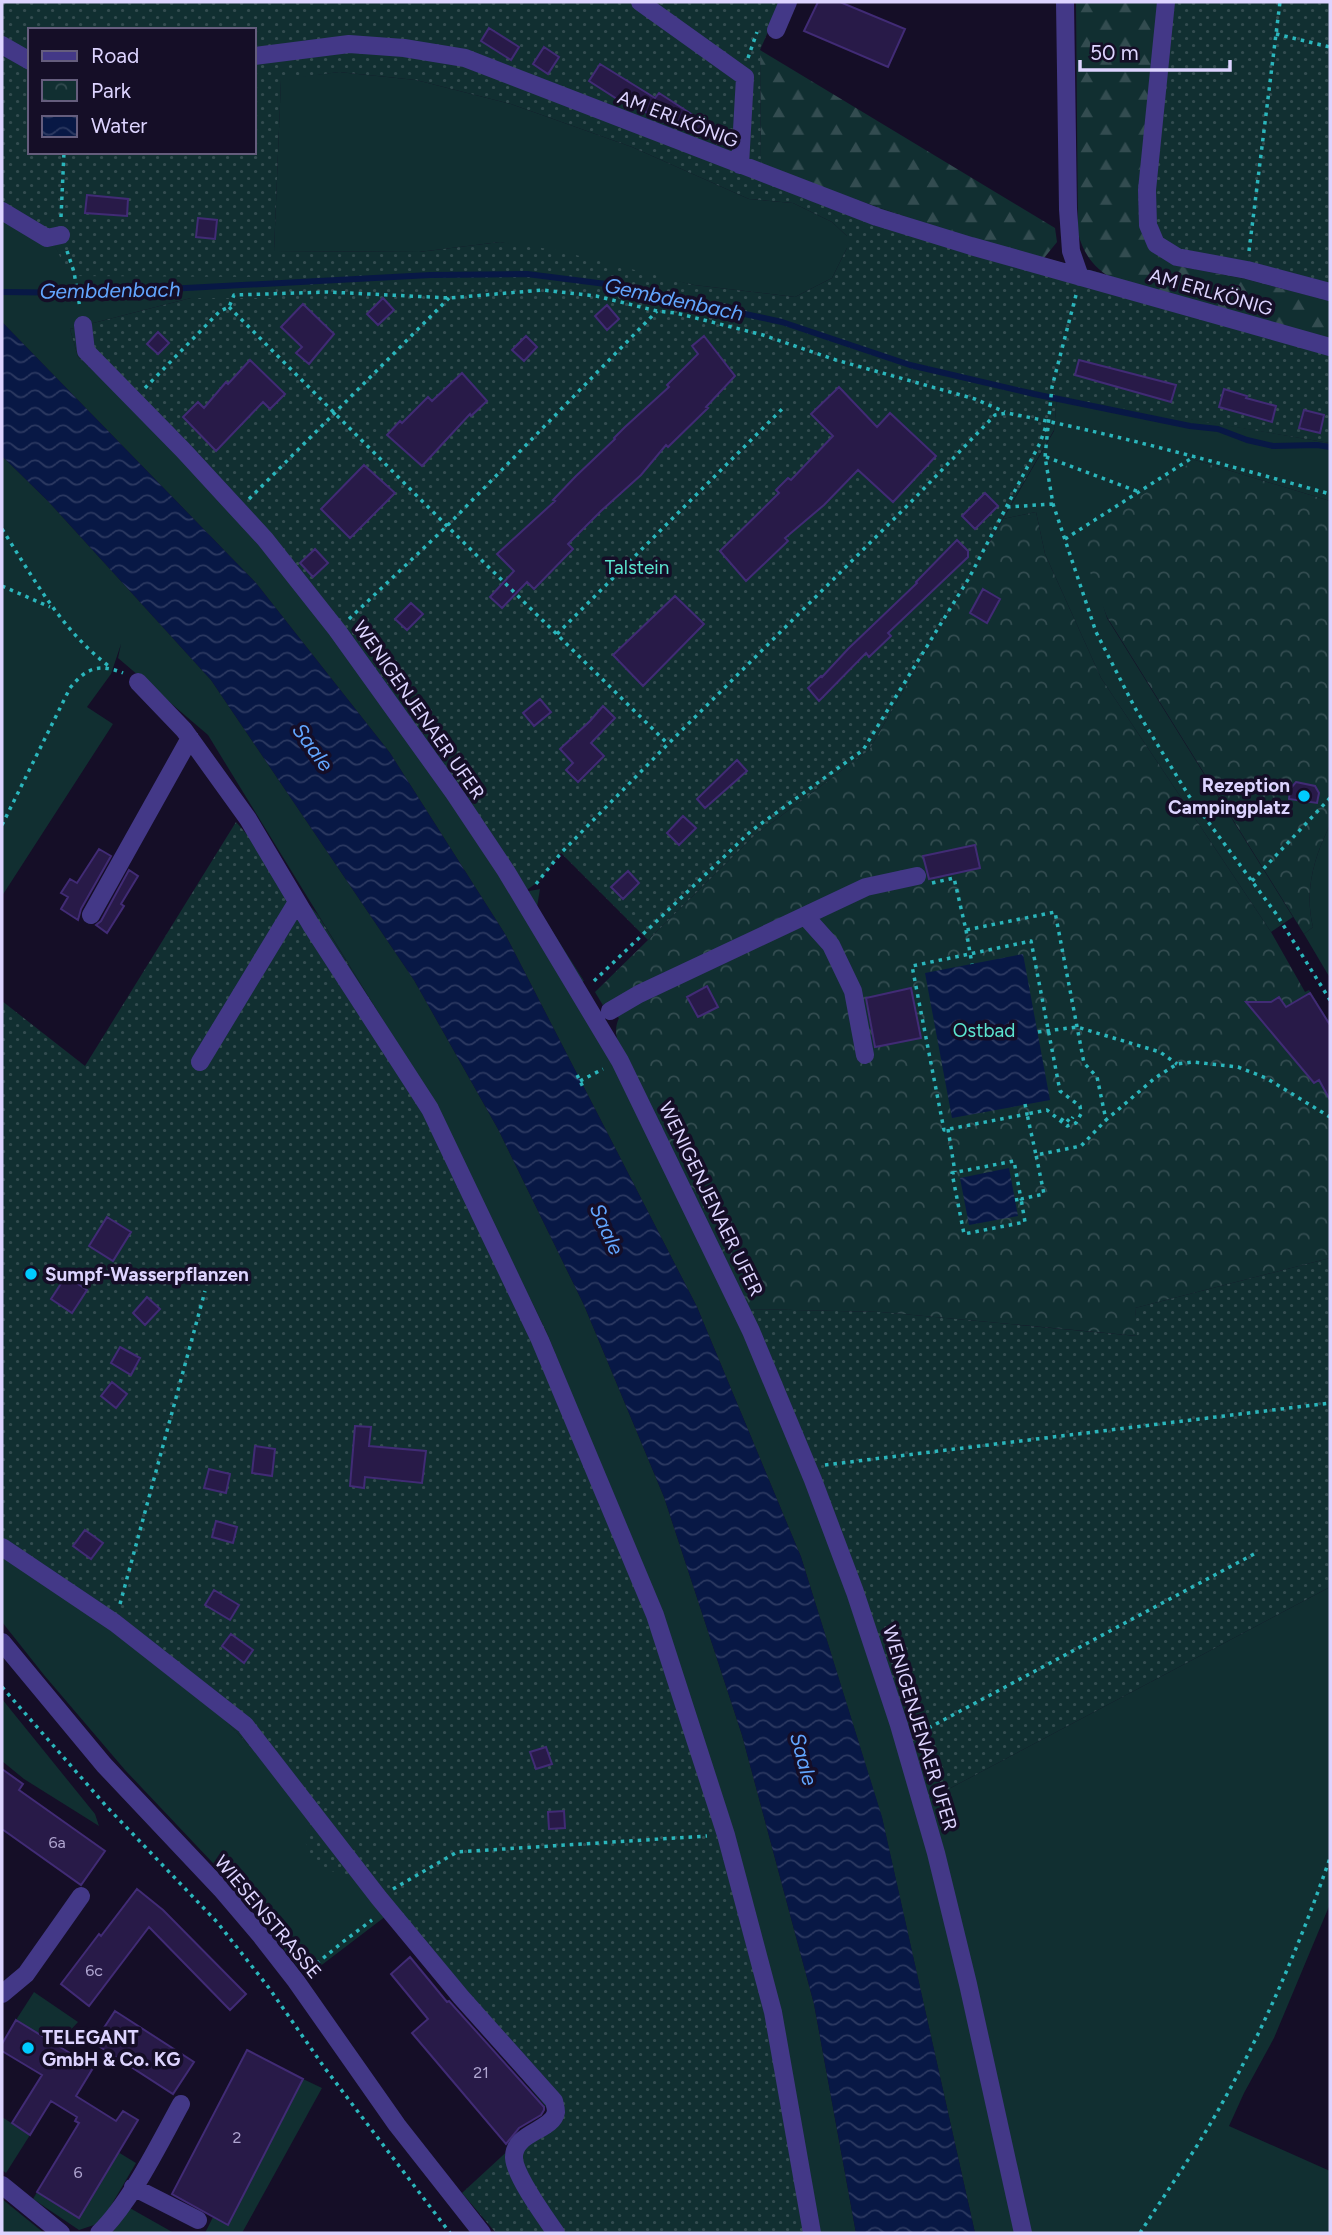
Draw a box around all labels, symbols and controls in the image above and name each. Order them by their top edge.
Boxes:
legend [28,28,256,154]
scale bar [1080,28,1230,72]
text: 50 m [1090,40,1139,65]
text: Road [91,43,139,68]
text: Park [91,78,132,103]
street label: AM ERLKÖNIG [614,85,742,153]
text: Water [91,113,147,138]
street label: AM ERLKÖNIG [1147,263,1275,321]
water label: Gembdenbach [602,272,746,326]
water label: Gembdenbach [39,276,181,304]
park label: Talstein [605,556,669,579]
street label: WENIGENJENAER UFER [348,616,490,804]
water label: Saale [287,718,339,776]
place label: Rezeption Campingplatz [1168,774,1290,819]
marker: Rezeption Campingplatz [1296,788,1312,804]
park label: Ostbad [953,1019,1015,1042]
street label: WENIGENJENAER UFER [654,1098,768,1300]
water label: Saale [585,1199,630,1259]
place label: Sumpf-Wasserpflanzen [45,1263,249,1286]
marker: Sumpf-Wasserpflanzen [23,1266,39,1282]
street label: WENIGENJENAER UFER [878,1623,962,1833]
water label: Saale [785,1730,823,1789]
house number: 6a [48,1833,66,1852]
street label: WIESENSTRASSE [210,1851,326,1983]
house number: 6c [85,1961,103,1980]
place label: TELEGANT GmbH & Co. KG [42,2026,180,2071]
marker: TELEGANT GmbH & Co. KG [20,2040,36,2056]
house number: 21 [473,2063,489,2082]
house number: 2 [233,2128,241,2147]
house number: 6 [73,2163,83,2182]

